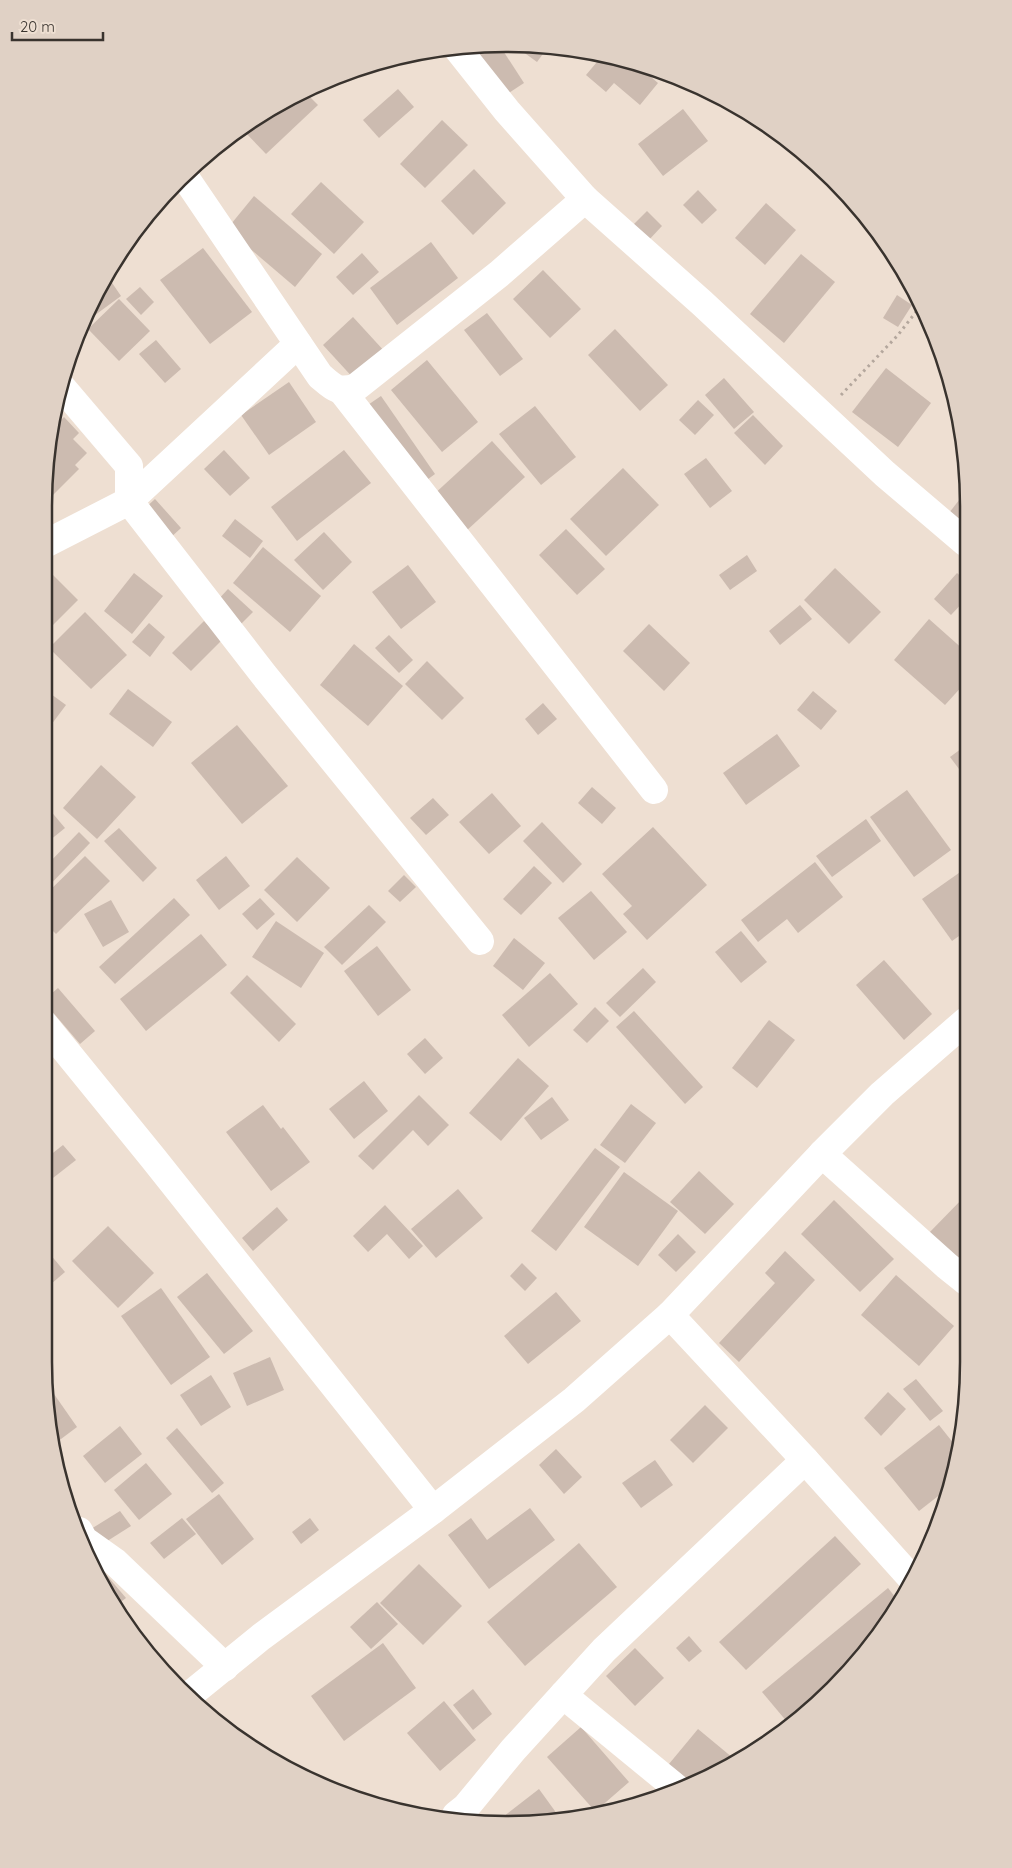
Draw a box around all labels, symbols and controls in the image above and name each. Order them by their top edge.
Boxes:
scale bar [12,10,104,42]
text: 20 m [20,17,55,36]

